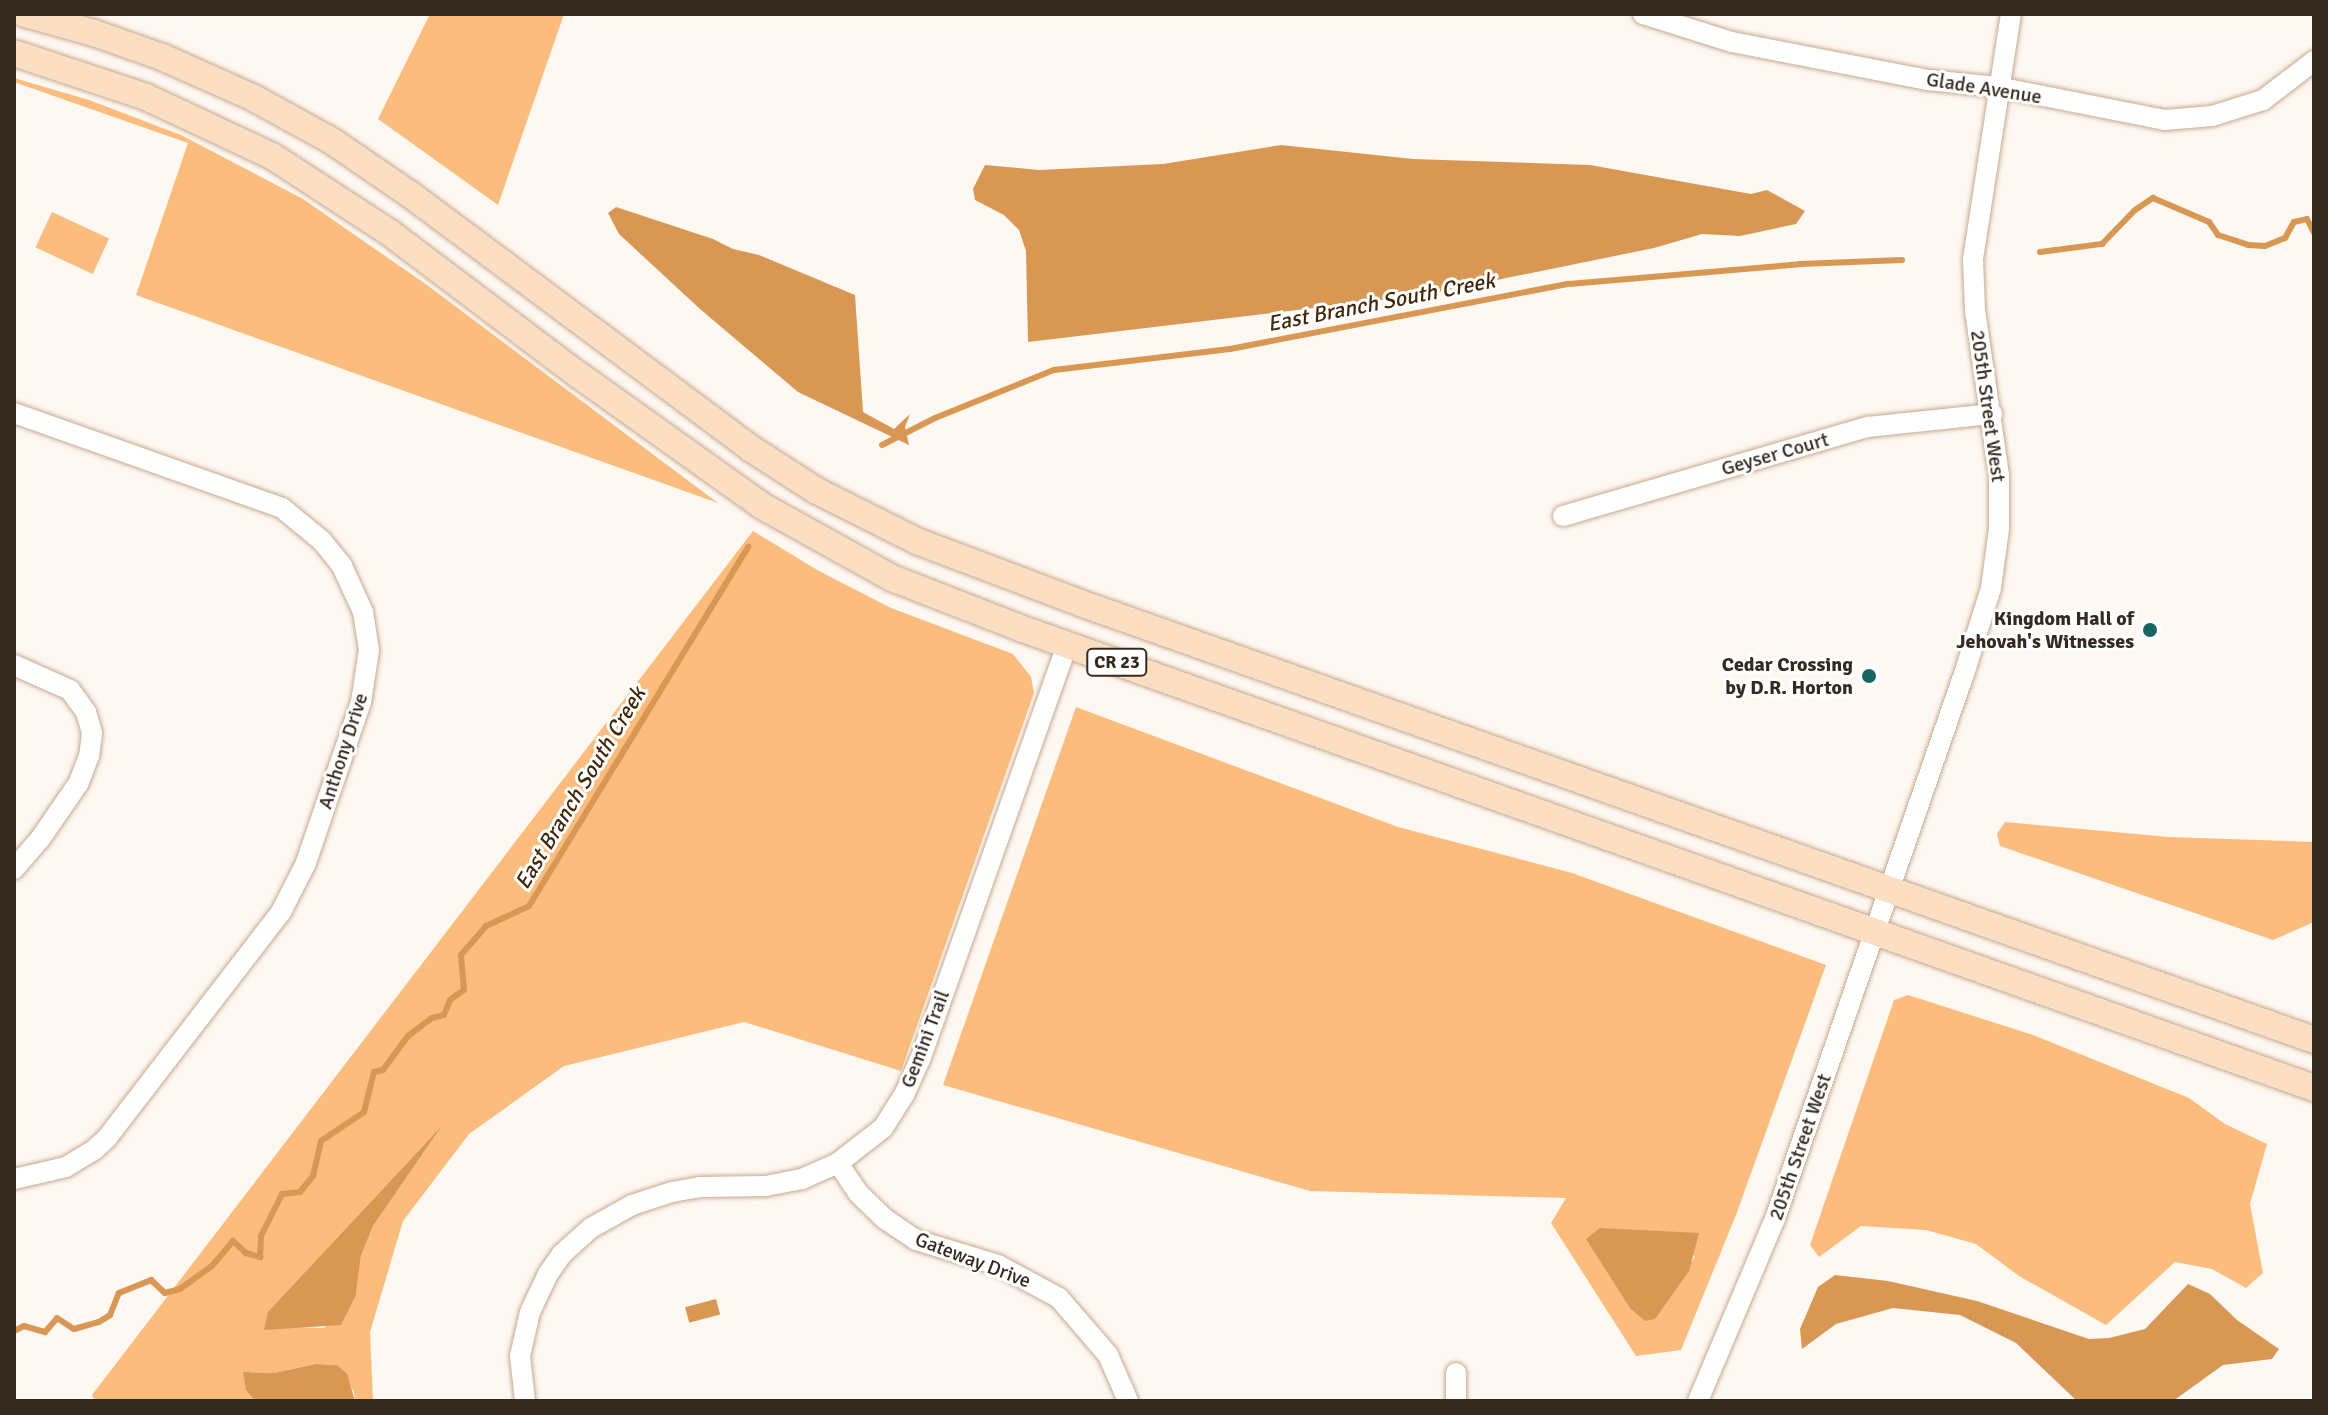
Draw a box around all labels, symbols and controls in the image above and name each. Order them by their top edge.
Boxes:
street label: Glade Avenue [1925,67,2043,109]
water label: East Branch South Creek [1265,267,1497,337]
street label: 205th Street West [1965,328,2011,484]
street label: Geyser Court [1719,427,1831,481]
place label: Kingdom Hall of Jehovah's Witnesses [1956,606,2134,653]
marker: Kingdom Hall of Jehovah's Witnesses [2141,621,2159,639]
road number: CR 23 [1085,648,1149,676]
place label: Cedar Crossing by D.R. Horton [1722,652,1853,699]
marker: Cedar Crossing by D.R. Horton [1860,667,1878,685]
water label: East Branch South Creek [509,682,651,894]
street label: Anthony Drive [313,690,373,812]
street label: Gemini Trail [895,987,955,1091]
street label: 205th Street West [1764,1071,1836,1223]
street label: Gateway Drive [912,1227,1034,1293]

